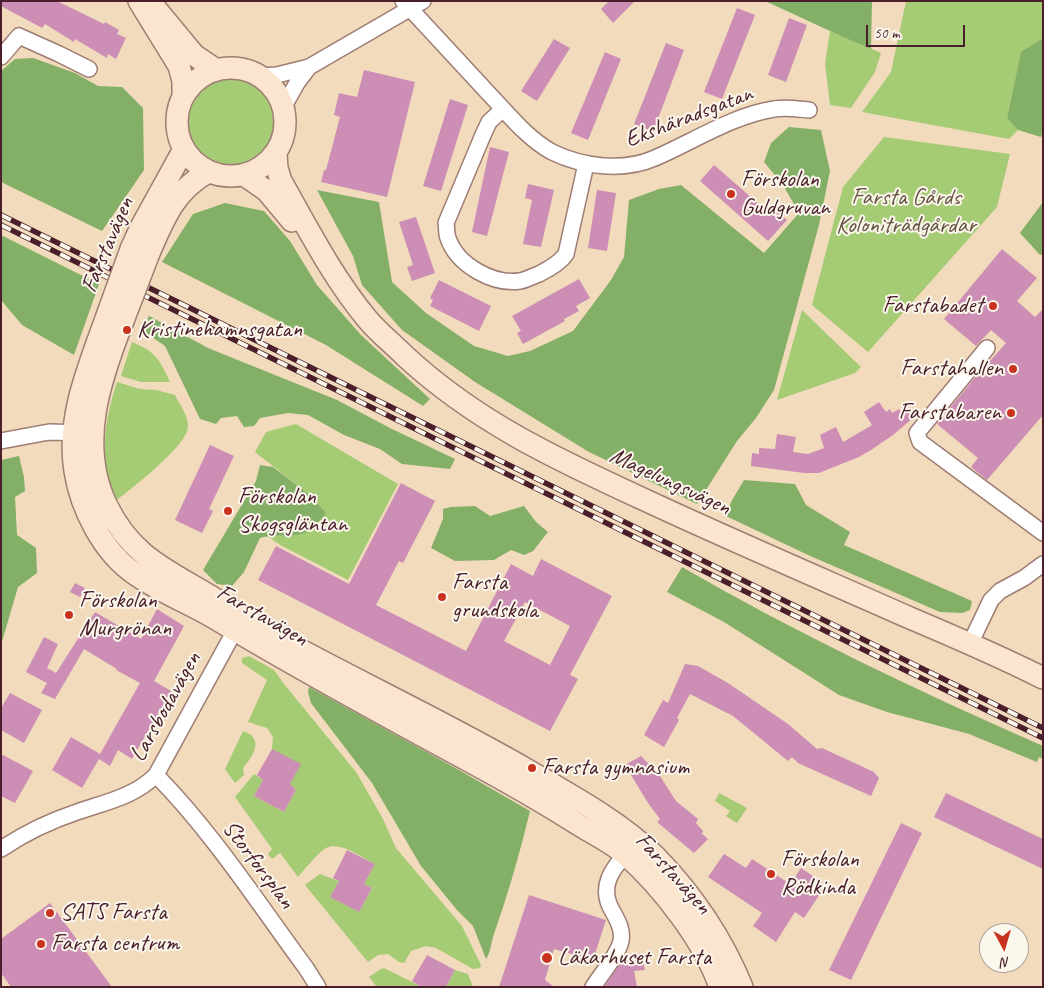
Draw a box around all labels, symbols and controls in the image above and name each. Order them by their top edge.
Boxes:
scale bar [869,15,968,47]
text: 50 m [874,24,900,43]
street label: Ekshäradsgatan [621,79,757,155]
place label: Förskolan Guldgruvan [741,166,830,222]
park label: Farsta Gårds Koloniträdgårdar [836,184,976,240]
marker: Förskolan Guldgruvan [725,188,737,200]
street label: Farstavägen [75,193,141,297]
place label: Farstabadet [882,292,983,320]
marker: Farstabadet [987,300,999,312]
place label: Kristinehamnsgatan [137,316,302,344]
marker: Kristinehamnsgatan [121,324,133,336]
place label: Farstahallen [900,355,1003,383]
marker: Farstahallen [1007,363,1019,375]
place label: Farstabaren [898,399,1001,427]
marker: Farstabaren [1005,407,1017,419]
street label: Magelungsvägen [605,441,735,523]
place label: Förskolan Skogsgläntan [238,483,347,539]
marker: Förskolan Skogsgläntan [222,505,234,517]
place label: Farsta grundskola [452,569,538,625]
street label: Farstavägen [211,578,313,654]
place label: Förskolan Murgrönan [79,587,171,643]
marker: Farsta grundskola [436,591,448,603]
marker: Förskolan Murgrönan [63,609,75,621]
street label: Larsbodavägen [124,647,208,767]
place label: Farsta gymnasium [542,754,689,782]
marker: Farsta gymnasium [526,762,538,774]
street label: Storforsplan [215,815,301,915]
street label: Farstavägen [629,827,717,921]
place label: Förskolan Rödkinda [781,846,859,902]
marker: Förskolan Rödkinda [765,868,777,880]
place label: SATS Farsta [60,899,167,927]
marker: SATS Farsta [44,907,56,919]
north arrow [979,923,1029,973]
place label: Farsta centrum [51,930,179,958]
marker: Farsta centrum [35,938,47,950]
place label: Läkarhuset Farsta [558,944,711,972]
marker: Läkarhuset Farsta [540,951,554,965]
text: N [1000,954,1011,971]

